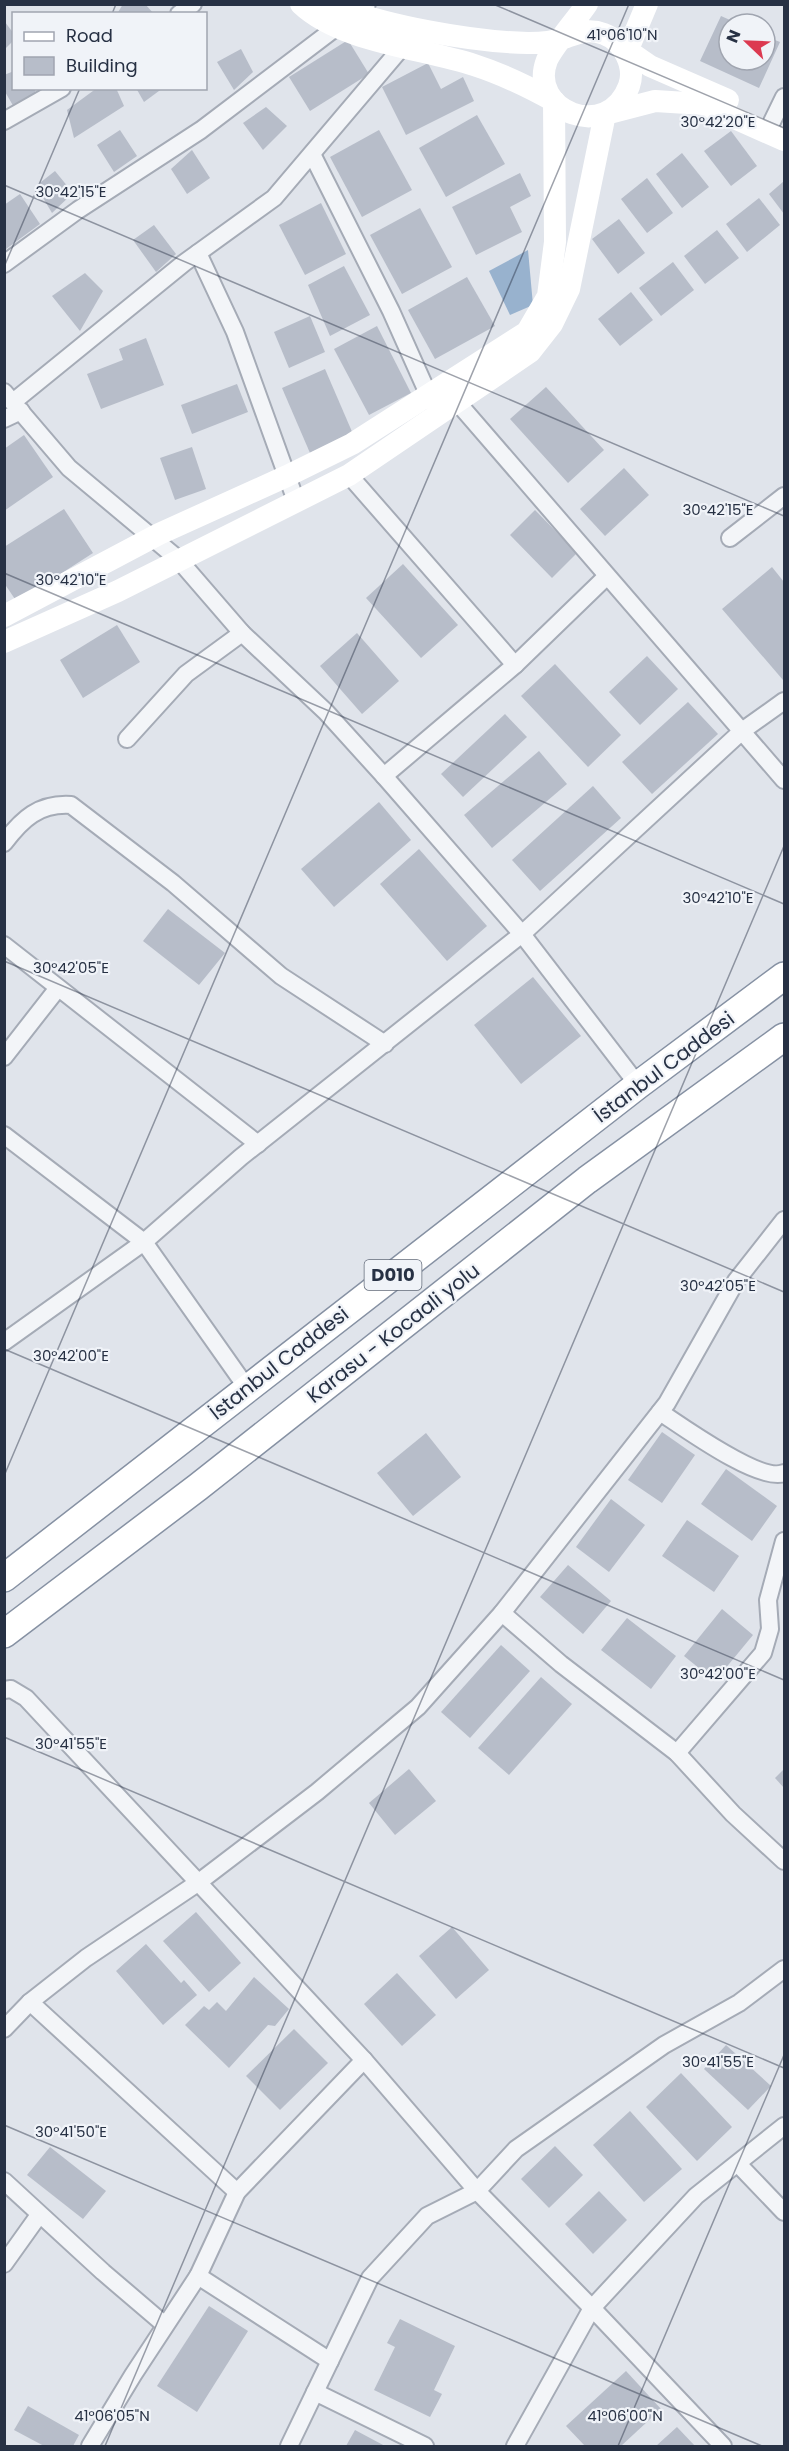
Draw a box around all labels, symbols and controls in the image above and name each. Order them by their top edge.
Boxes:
legend [12,12,207,90]
north arrow [717,12,777,72]
text: Road [66,23,113,48]
text: 41°06'10"N [587,24,657,45]
text: N [721,26,747,46]
text: Building [66,53,138,78]
text: 30°42'20"E [681,111,755,132]
text: 30°42'15"E [35,181,107,202]
text: 30°42'15"E [682,499,754,520]
text: 30°42'10"E [35,569,107,590]
text: 30°42'10"E [682,887,754,908]
text: 30°42'05"E [33,957,109,978]
street label: İstanbul Caddesi [588,1005,740,1129]
street label: Karasu - Kocaali yolu [301,1257,485,1409]
road number: D010 [364,1260,422,1290]
text: 30°42'05"E [680,1275,756,1296]
street label: İstanbul Caddesi [204,1300,354,1426]
text: 30°42'00"E [33,1345,109,1366]
text: 30°42'00"E [680,1663,756,1684]
text: 30°41'55"E [35,1733,107,1754]
text: 30°41'55"E [682,2051,754,2072]
text: 30°41'50"E [35,2121,107,2142]
text: 41°06'05"N [74,2405,150,2426]
text: 41°06'00"N [587,2405,663,2426]

